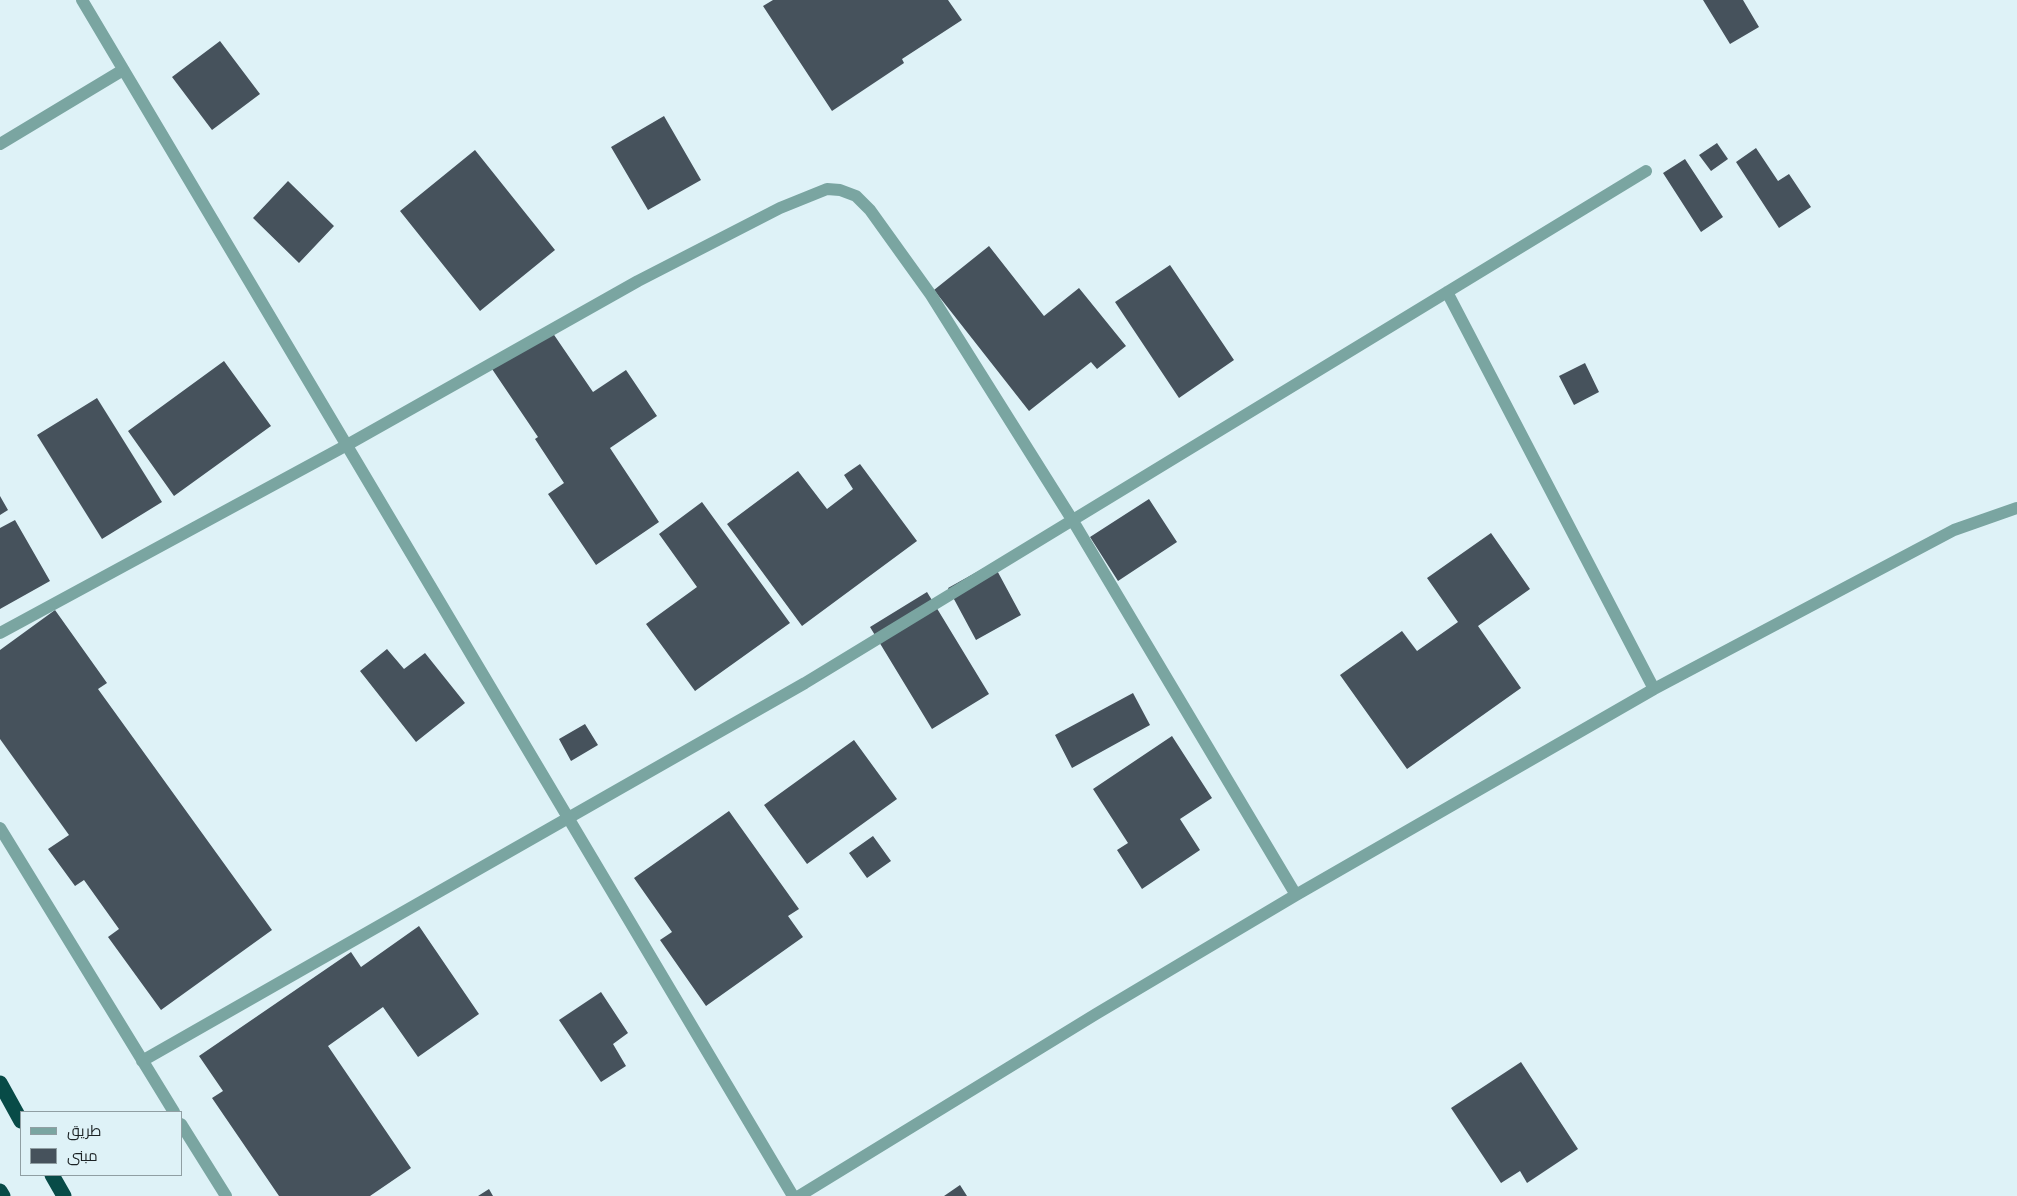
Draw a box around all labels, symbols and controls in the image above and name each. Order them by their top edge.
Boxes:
legend [20,1111,182,1176]
text: طريق [67,1121,101,1140]
text: مبنى [67,1146,98,1165]

